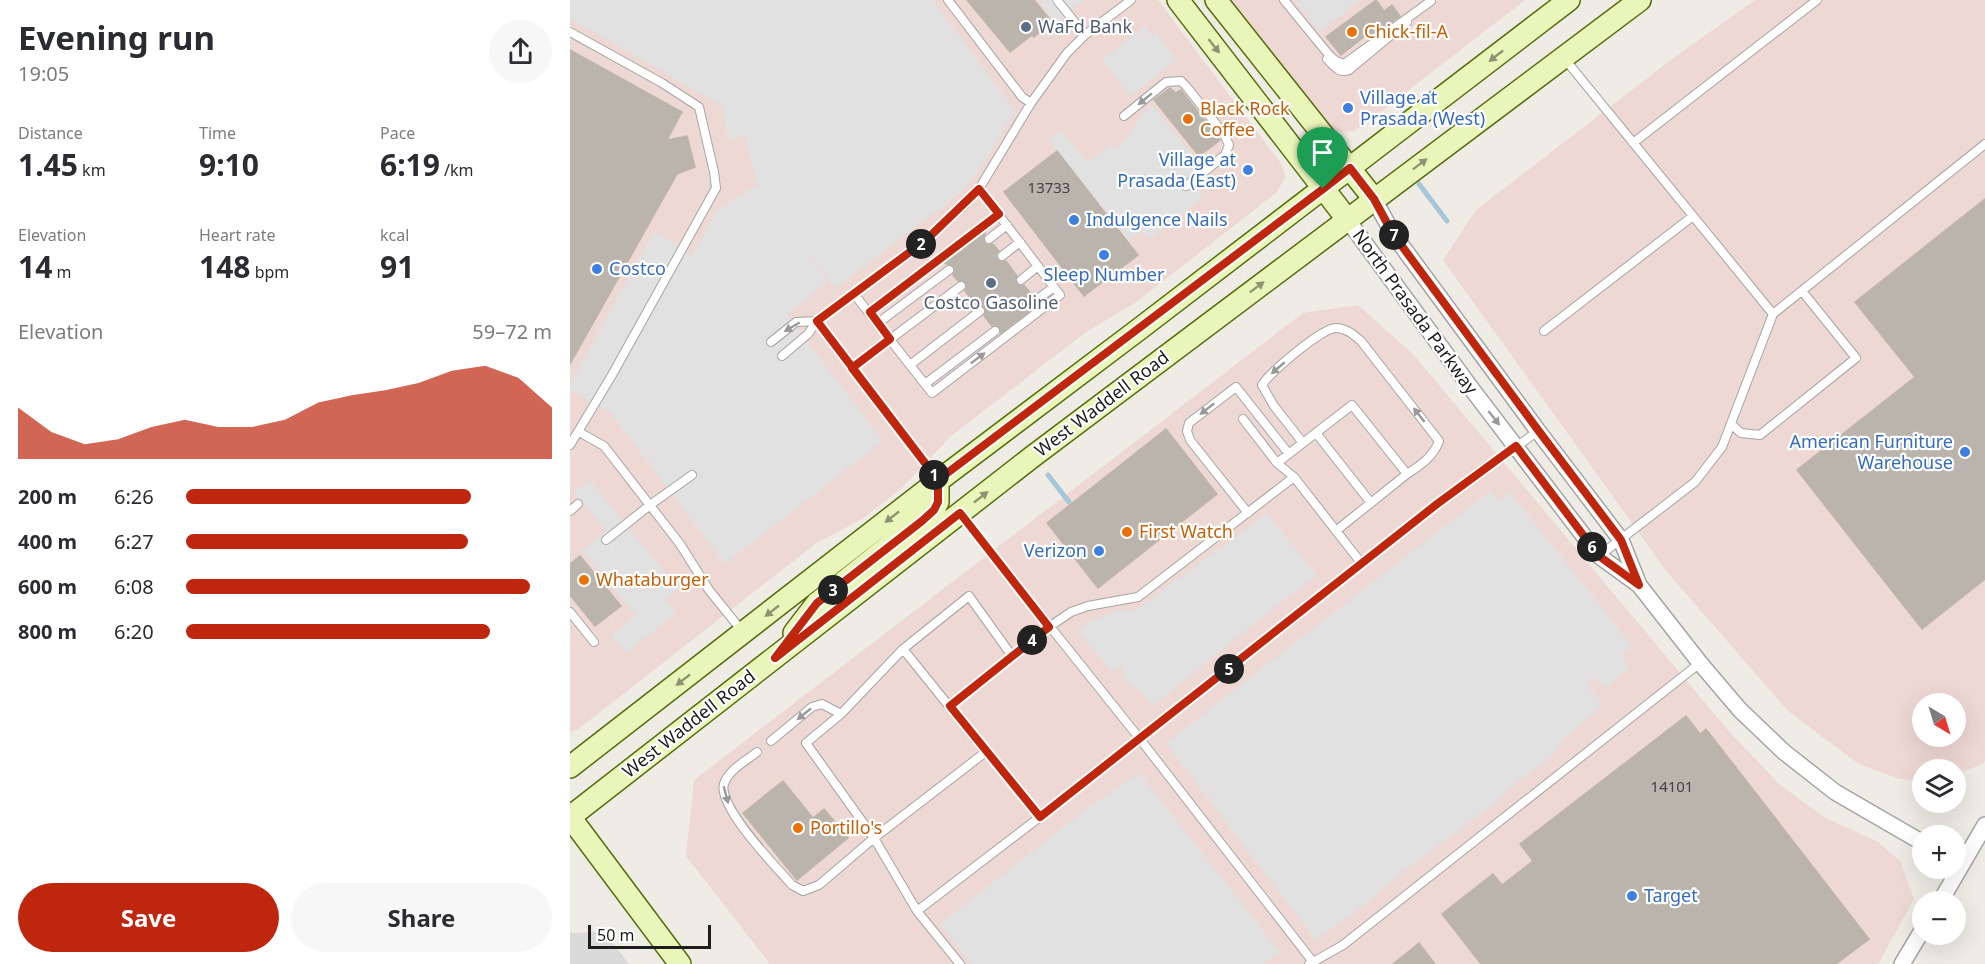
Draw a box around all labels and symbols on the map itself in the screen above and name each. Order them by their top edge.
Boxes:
place label: WaFd Bank [1038,14,1132,38]
place label: Chick-fil-A [1364,19,1448,43]
marker: WaFd Bank [1019,20,1033,34]
marker: Chick-fil-A [1345,25,1359,39]
one-way arrow [1207,39,1219,54]
one-way arrow [1488,49,1504,62]
place label: Village at Prasada (West) [1360,85,1485,130]
one-way arrow [1137,93,1153,106]
place label: Black Rock Coffee [1200,96,1290,141]
marker: Village at Prasada (West) [1341,101,1355,115]
marker: Black Rock Coffee [1181,112,1195,126]
pin [1297,127,1348,189]
place label: Village at Prasada (East) [1117,147,1237,192]
one-way arrow [1413,158,1428,170]
marker: Village at Prasada (East) [1241,163,1255,177]
house number: 13733 [1028,177,1070,197]
place label: Indulgence Nails [1086,207,1228,231]
marker: Indulgence Nails [1067,213,1081,227]
pin: 7 [1379,220,1409,250]
street label: North Prasada Parkway [1348,224,1484,399]
pin: 2 [906,229,936,259]
marker: Sleep Number [1097,248,1111,262]
place label: Costco [609,256,666,280]
marker: Costco [590,262,604,276]
place label: Sleep Number [1044,262,1165,286]
marker: Costco Gasoline [984,276,998,290]
one-way arrow [1248,281,1264,293]
place label: Costco Gasoline [924,290,1058,314]
one-way arrow [784,321,801,332]
street label: West Waddell Road [1029,345,1173,462]
one-way arrow [970,352,986,364]
one-way arrow [1271,361,1286,374]
one-way arrow [1200,403,1215,415]
one-way arrow [1413,408,1425,423]
one-way arrow [1488,410,1500,425]
place label: American Furniture Warehouse [1789,429,1953,474]
marker: American Furniture Warehouse [1958,445,1972,459]
pin: 1 [919,460,949,490]
one-way arrow [973,491,988,503]
one-way arrow [885,510,900,522]
place label: First Watch [1139,519,1233,543]
marker: First Watch [1120,525,1134,539]
pin: 6 [1577,532,1607,562]
place label: Verizon [1024,538,1087,562]
marker: Verizon [1092,544,1106,558]
place label: Whataburger [596,567,709,591]
marker: Whataburger [577,573,591,587]
pin: 3 [818,575,848,605]
one-way arrow [765,604,780,616]
pin: 4 [1017,625,1047,655]
pin: 5 [1214,654,1244,684]
street label: West Waddell Road [617,664,760,783]
one-way arrow [675,674,691,686]
north arrow [1912,693,1966,747]
one-way arrow [796,707,812,720]
house number: 14101 [1651,776,1693,796]
one-way arrow [722,787,731,805]
place label: Portillo's [810,815,883,839]
marker: Portillo's [791,821,805,835]
place label: Target [1644,883,1698,907]
marker: Target [1625,889,1639,903]
scale bar [588,922,711,950]

